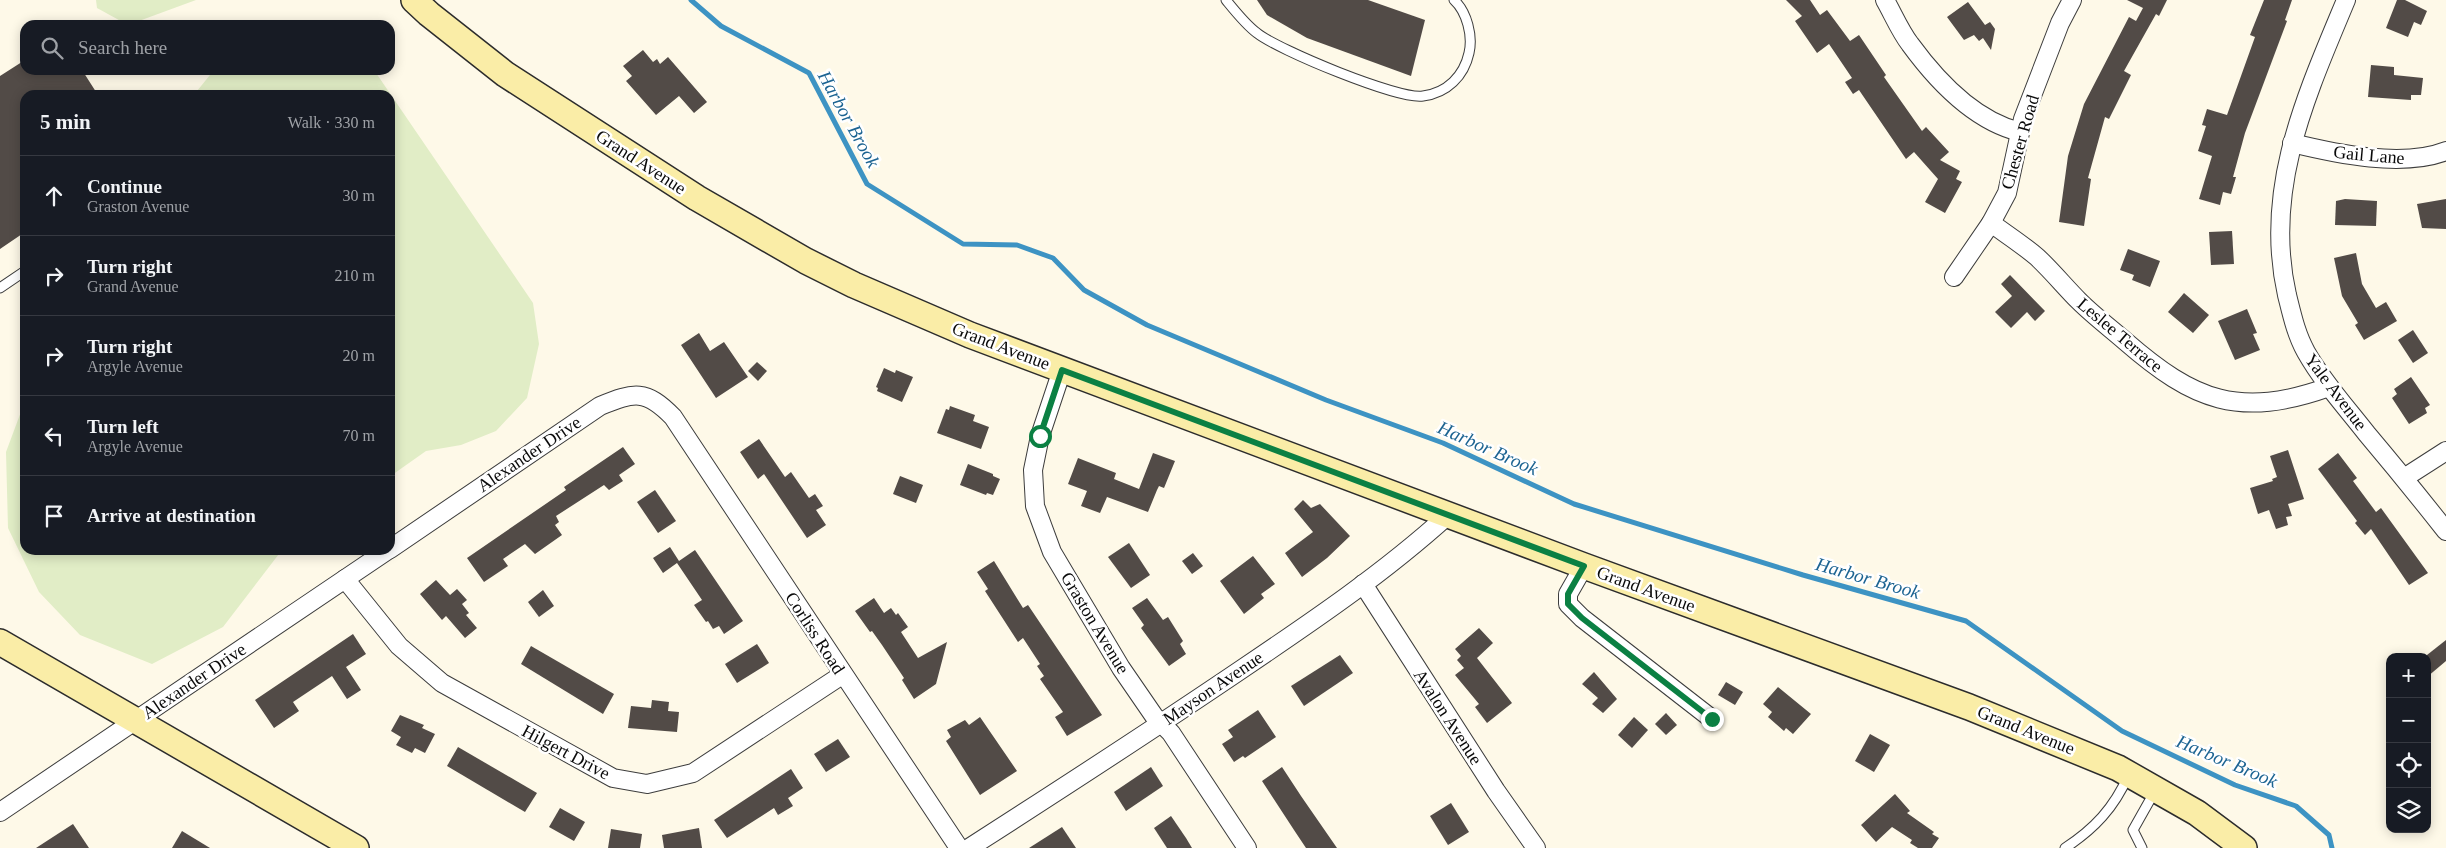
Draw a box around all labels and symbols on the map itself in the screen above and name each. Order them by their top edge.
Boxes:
water label: Harbor Brook [813,66,885,172]
street label: Chester Road [1997,92,2043,192]
street label: Grand Avenue [592,126,690,198]
street label: Gail Lane [2333,142,2405,168]
street label: Leslee Terrace [2073,294,2167,376]
street label: Grand Avenue [949,318,1053,374]
street label: Yale Avenue [2301,350,2371,434]
street label: Alexander Drive [473,412,585,496]
water label: Harbor Brook [1434,416,1542,480]
route start [1029,425,1052,448]
water label: Harbor Brook [1812,553,1923,603]
street label: Grand Avenue [1594,562,1698,616]
street label: Graston Avenue [1057,569,1133,678]
street label: Corliss Road [781,588,849,678]
street label: Alexander Drive [138,639,250,723]
street label: Mayson Avenue [1159,647,1267,729]
street label: Avalon Avenue [1410,666,1486,768]
street label: Grand Avenue [1974,701,2078,759]
route end [1701,708,1724,731]
street label: Hilgert Drive [519,721,613,783]
water label: Harbor Brook [2172,730,2281,792]

